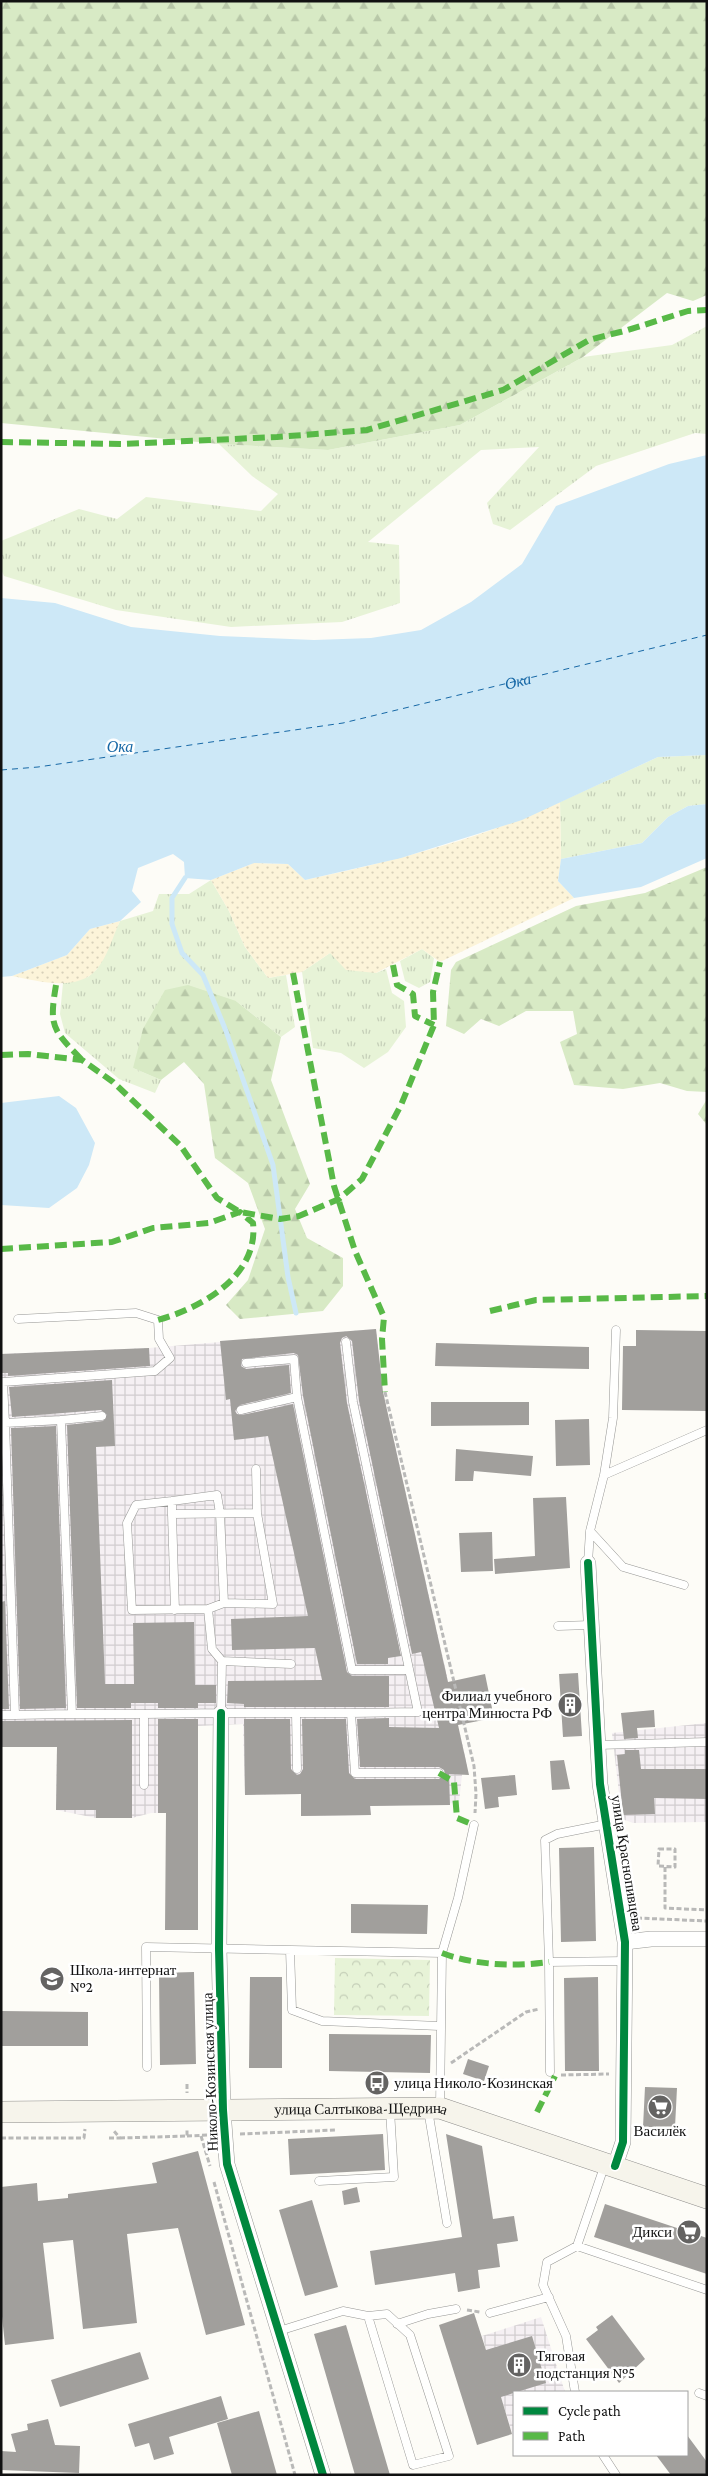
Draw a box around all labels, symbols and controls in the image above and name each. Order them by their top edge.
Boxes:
water label: Ока [503,669,533,692]
water label: Ока [107,738,133,755]
place label: Филиал учебного центра Минюста РФ [422,1688,552,1721]
building icon: Филиал учебного центра Минюста РФ [557,1692,583,1718]
street label: улица Краснопивцева [608,1794,646,1933]
place label: Школа-интернат №2 [70,1962,177,1995]
school or university icon: Школа-интернат №2 [39,1966,65,1992]
street label: Николо-Козинская улица [199,1992,221,2152]
bus stop icon: улица Николо-Козинская [364,2070,390,2096]
place label: улица Николо-Козинская [394,2075,553,2091]
supermarket icon: Василёк [647,2094,673,2120]
street label: улица Салтыкова-Щедрина [274,2100,450,2118]
place label: Василёк [634,2123,687,2139]
supermarket icon: Дикси [676,2219,702,2245]
place label: Дикси [632,2224,672,2240]
place label: Тяговая подстанция №5 [536,2348,635,2381]
building icon: Тяговая подстанция №5 [506,2352,532,2378]
legend [513,2391,688,2456]
text: Cycle path [558,2403,621,2420]
text: Path [558,2428,585,2444]

